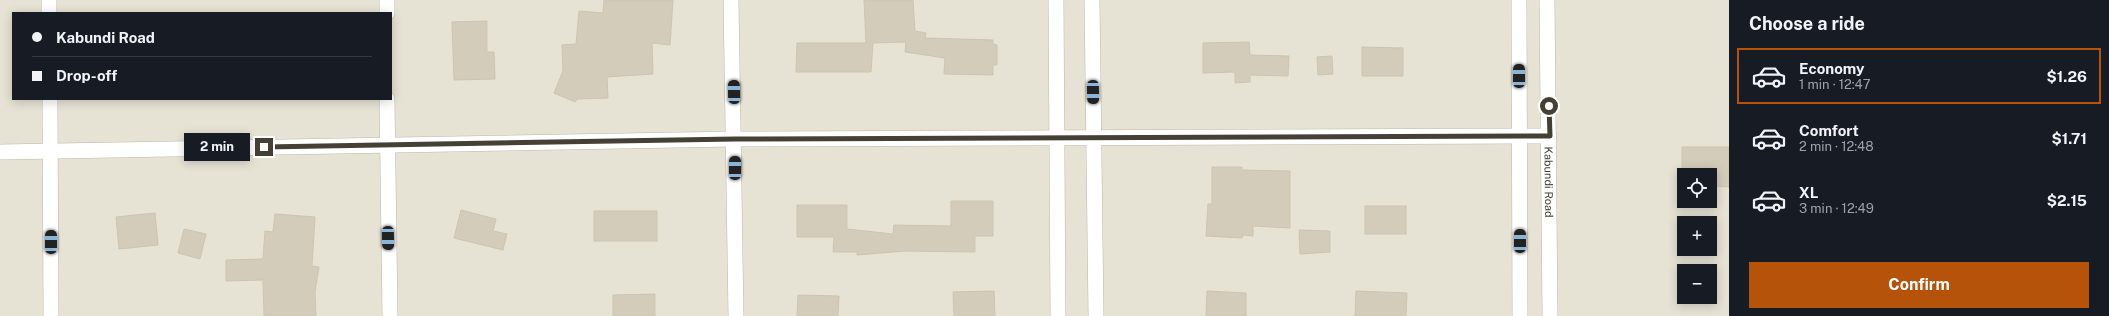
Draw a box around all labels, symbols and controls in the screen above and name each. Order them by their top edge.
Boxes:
text: Choose a ride [1749,13,1865,34]
text: Kabundi Road [56,29,155,46]
icon: car [1751,58,1787,94]
text: Economy [1799,60,1864,77]
car [1513,64,1525,88]
text: Drop-off [56,67,117,84]
text: $1.26 [2047,68,2087,85]
text: 1 min · 12:47 [1799,77,1871,92]
car [728,80,740,104]
car [1087,80,1099,104]
route start [1540,97,1558,115]
icon: car [1751,120,1787,156]
text: Comfort [1799,122,1859,139]
text: $1.71 [2052,130,2087,147]
callout: 2 min [184,133,250,161]
route end [255,138,273,156]
text: 2 min [200,139,234,154]
text: 2 min · 12:48 [1799,139,1874,154]
street label: Kabundi Road [1542,146,1555,218]
car [729,156,741,180]
map controls [1677,168,1717,304]
button: locate [1677,168,1717,208]
icon: car [1751,182,1787,218]
text: XL [1799,184,1818,201]
text: $2.15 [2047,192,2087,209]
text: 3 min · 12:49 [1799,201,1874,216]
button: + [1677,216,1717,256]
car [382,226,394,250]
car [1514,229,1526,253]
car [45,230,57,254]
button: Confirm [1749,262,2089,308]
button: − [1677,264,1717,304]

